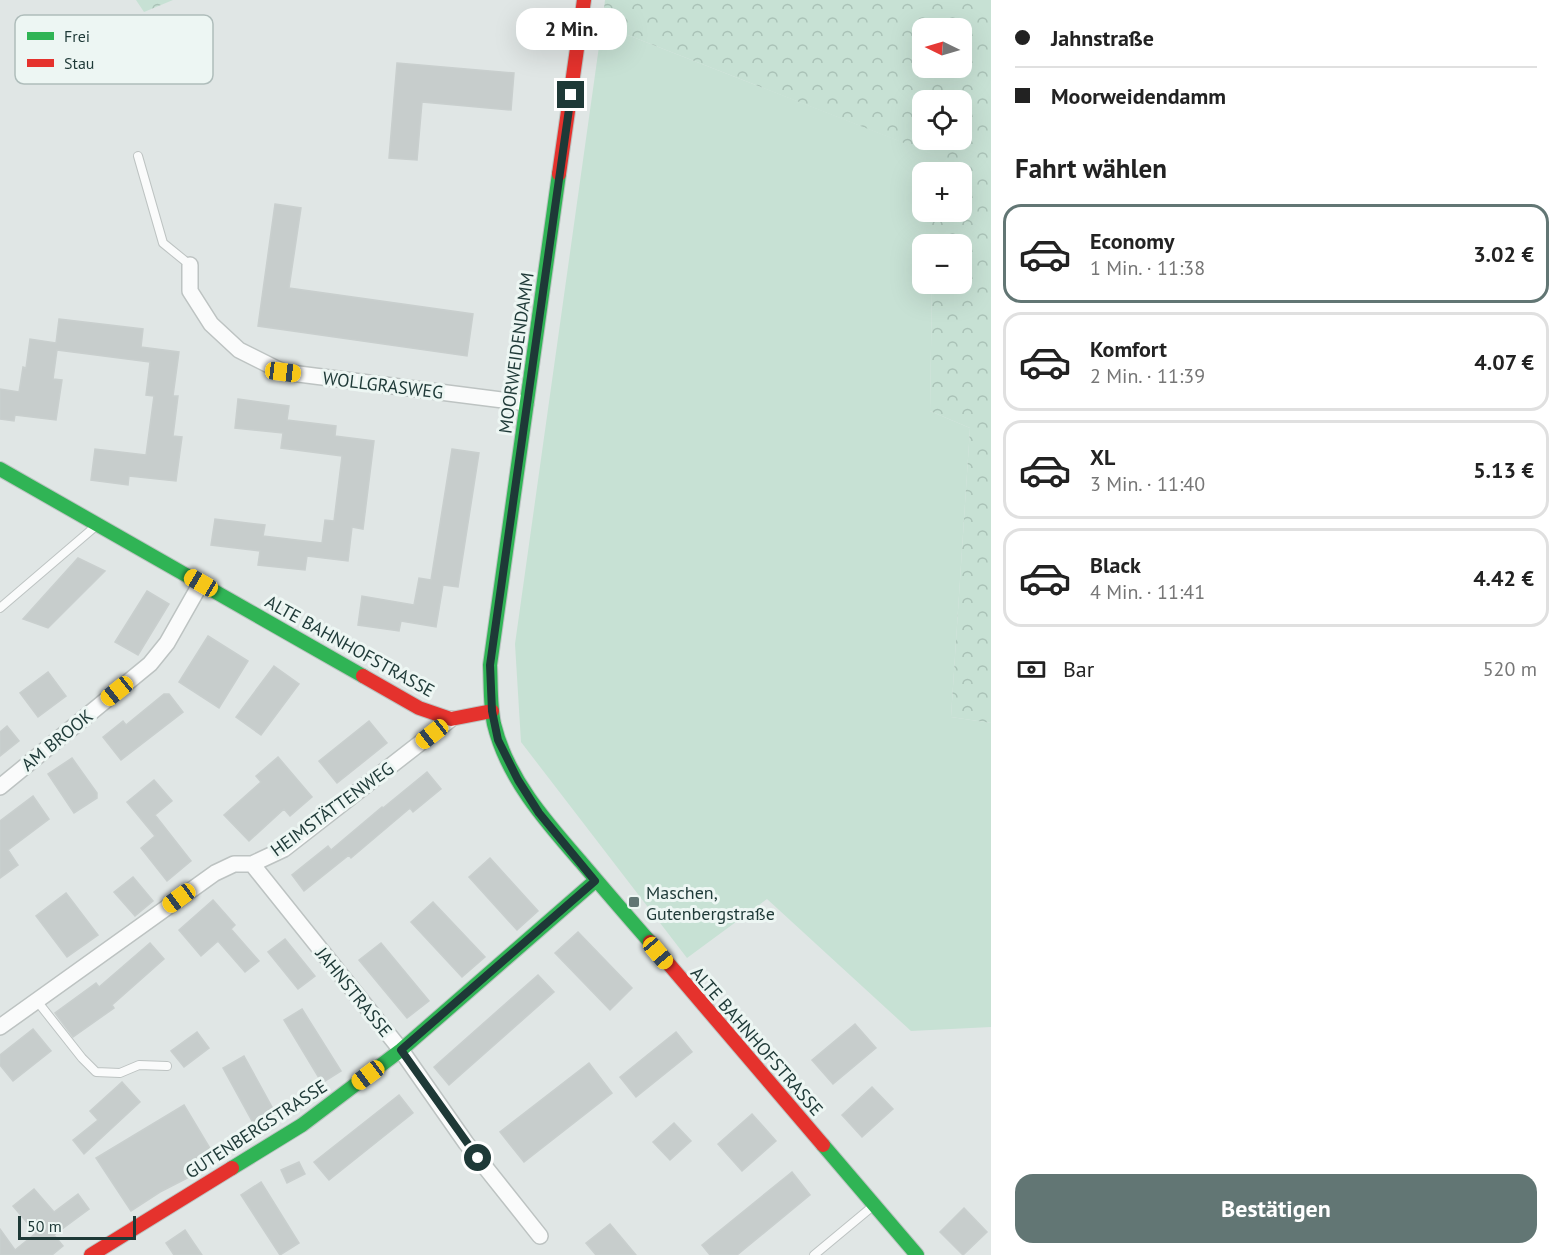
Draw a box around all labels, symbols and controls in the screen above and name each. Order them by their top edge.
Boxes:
callout: 2 Min. [516,8,626,50]
legend [15,15,213,84]
text: 2 Min. [545,16,598,42]
north arrow [912,18,972,78]
map controls [912,18,972,294]
text: Jahnstraße [1051,24,1154,52]
text: Frei [64,26,90,46]
text: Stau [64,53,94,73]
route end [557,81,584,108]
text: Moorweidendamm [1051,82,1226,110]
button: locate [912,90,972,150]
text: Fahrt wählen [1015,151,1167,185]
button: + [912,162,972,222]
icon: car [1018,227,1072,281]
text: Economy [1090,227,1174,255]
button: − [912,234,972,294]
text: 3.02 € [1473,240,1534,268]
text: 1 Min. · 11:38 [1090,255,1205,281]
street label: MOORWEIDENDAMM [493,271,539,435]
icon: car [1018,335,1072,389]
text: Komfort [1090,335,1167,363]
text: 4.07 € [1474,348,1534,376]
car [264,361,302,383]
text: 2 Min. · 11:39 [1090,363,1205,389]
street label: WOLLGRASWEG [321,366,445,404]
icon: car [1018,443,1072,497]
text: XL [1090,443,1115,471]
text: 5.13 € [1473,456,1534,484]
text: 3 Min. · 11:40 [1090,471,1205,497]
icon: car [1018,551,1072,605]
text: Black [1090,551,1141,579]
text: 4.42 € [1473,564,1534,592]
car [181,566,221,600]
text: 4 Min. · 11:41 [1090,579,1205,605]
street label: ALTE BAHNHOFSTRASSE [261,590,439,702]
icon: cash [1015,653,1048,686]
text: Bar [1063,655,1094,683]
text: 520 m [1483,656,1537,682]
car [97,673,137,709]
street label: AM BROOK [16,704,98,776]
car [412,716,452,752]
street label: HEIMSTÄTTENWEG [266,757,398,861]
car [159,880,199,916]
place label: Maschen, Gutenbergstraße [646,881,775,925]
marker: Maschen, Gutenbergstraße [627,895,641,909]
car [640,933,676,973]
street label: JAHNSTRASSE [310,942,397,1042]
street label: ALTE BAHNHOFSTRASSE [686,962,828,1120]
car [348,1057,388,1093]
street label: GUTENBERGSTRASSE [181,1075,331,1183]
route start [464,1144,491,1171]
button: Bestätigen [1015,1174,1537,1243]
scale bar [18,1213,136,1240]
text: 50 m [27,1216,62,1236]

